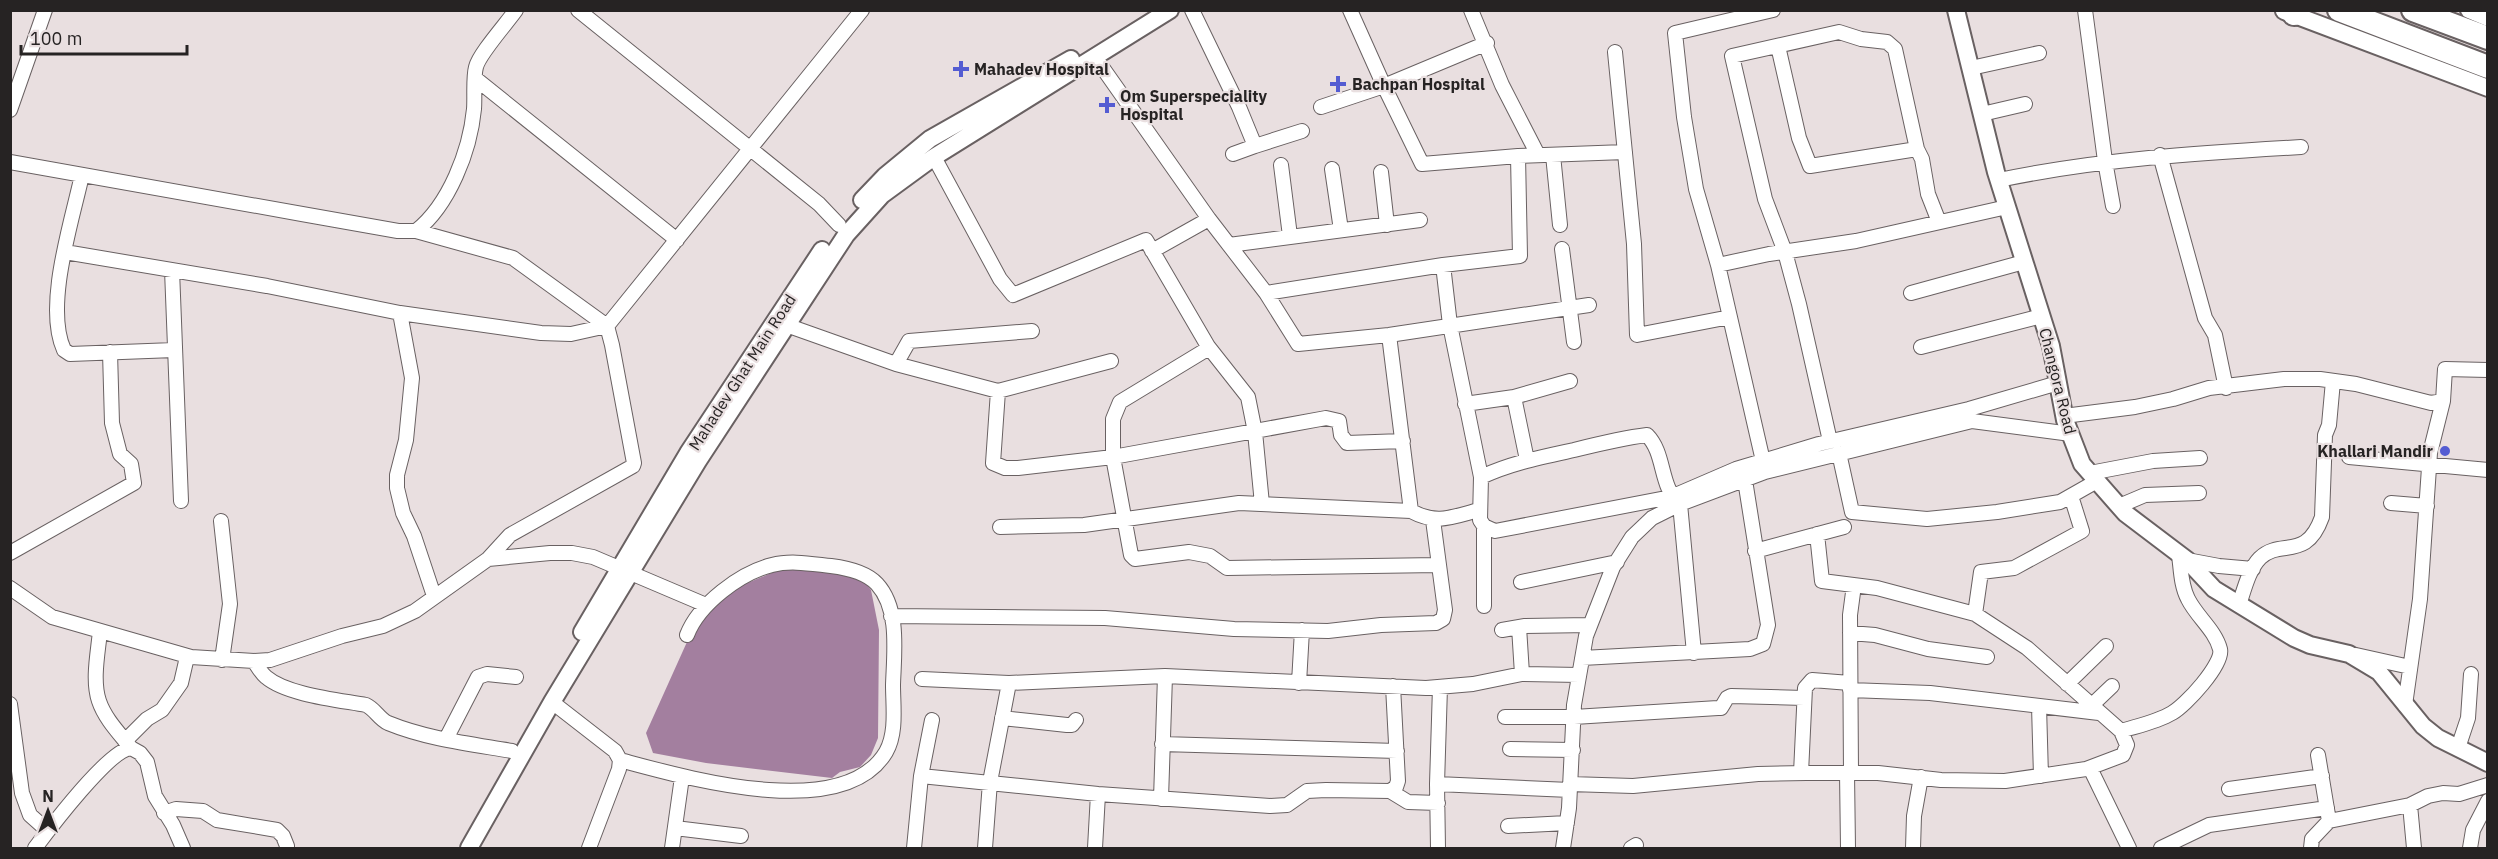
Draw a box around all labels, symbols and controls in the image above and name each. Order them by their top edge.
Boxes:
scale bar [21,18,188,56]
text: 100 m [30,27,82,50]
place label: Mahadev Hospital [974,59,1109,79]
marker: Mahadev Hospital [952,60,970,78]
place label: Bachpan Hospital [1352,74,1485,94]
marker: Bachpan Hospital [1329,75,1347,93]
place label: Om Superspeciality Hospital [1120,86,1267,124]
marker: Om Superspeciality Hospital [1098,96,1116,114]
street label: Mahadev Ghat Main Road [684,290,800,454]
street label: Changora Road [2035,326,2081,436]
place label: Khallari Mandir [2317,441,2434,461]
marker: Khallari Mandir [2438,444,2452,458]
north arrow [18,781,78,841]
text: N [42,786,54,806]

